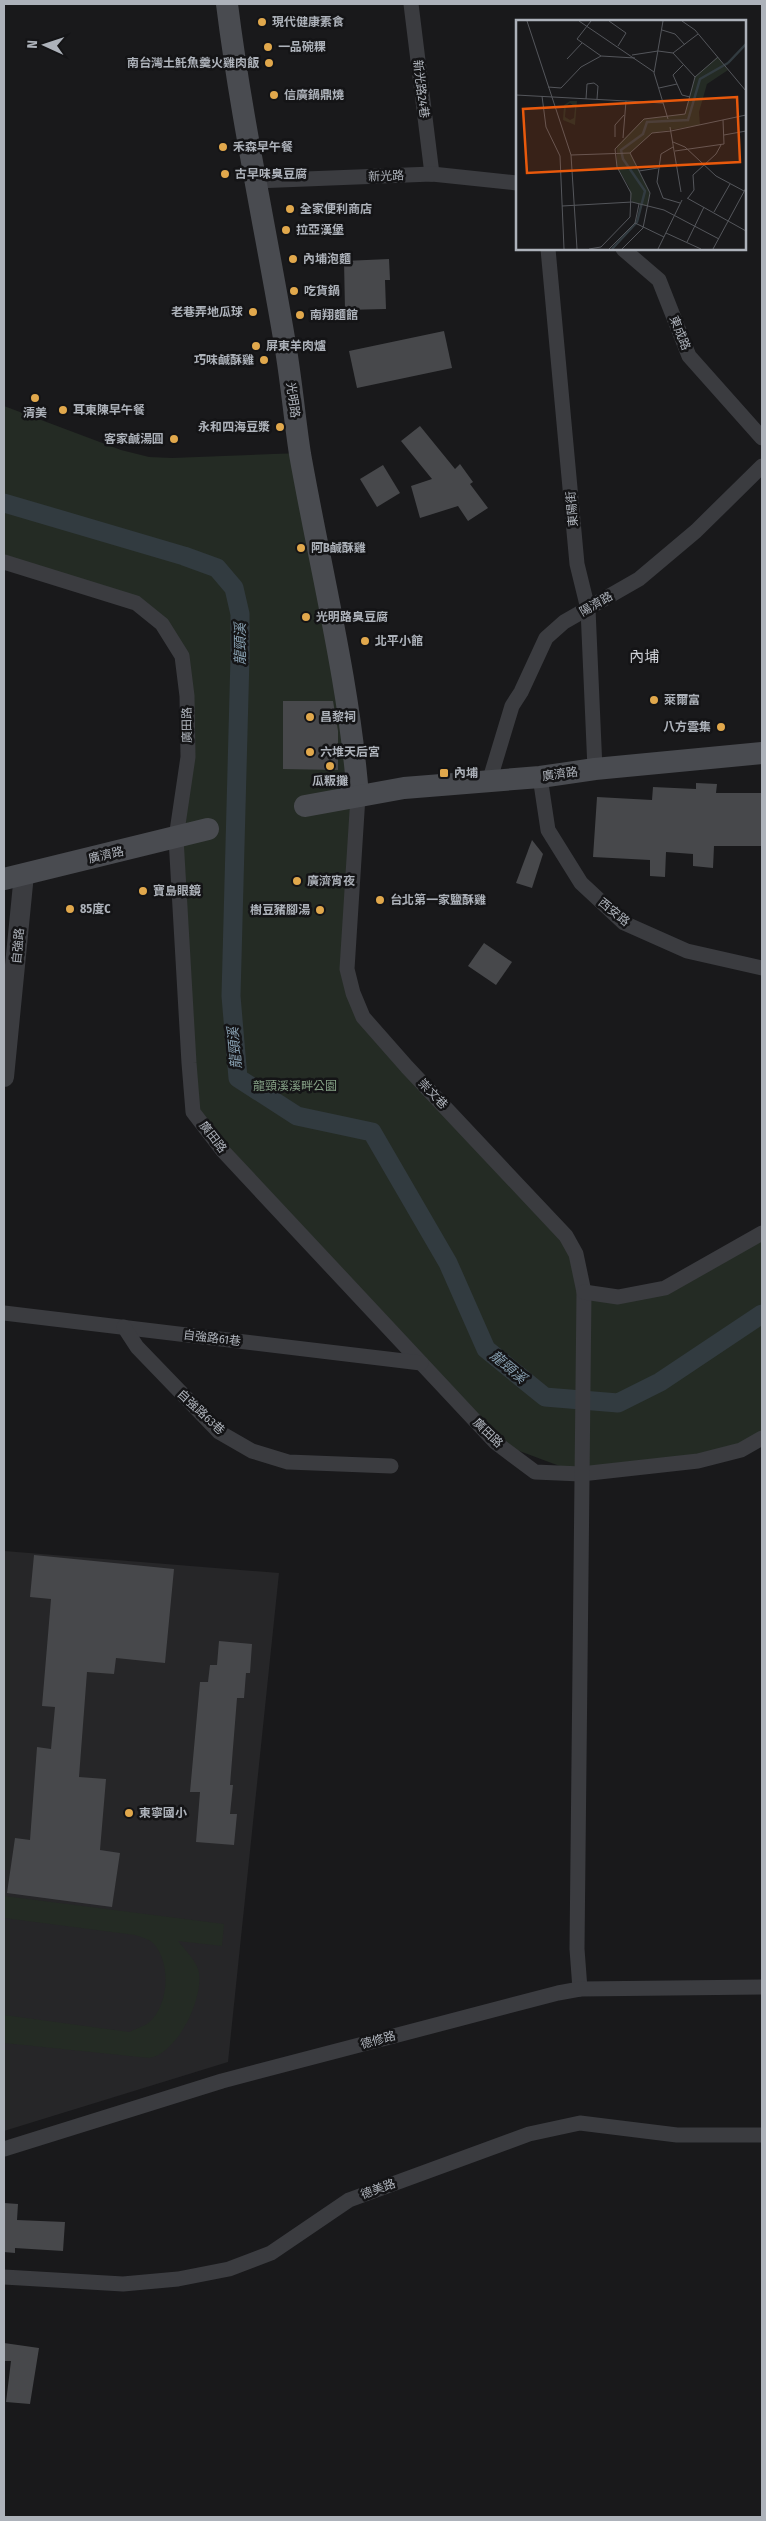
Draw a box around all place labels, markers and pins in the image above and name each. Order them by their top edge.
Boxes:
place label: 現代健康素食 [272,15,344,29]
marker: 現代健康素食 [256,16,268,28]
place label: 一品碗粿 [278,40,326,54]
marker: 一品碗粿 [262,41,274,53]
place label: 南台灣土魠魚羹火雞肉飯 [127,56,260,70]
marker: 南台灣土魠魚羹火雞肉飯 [263,57,275,69]
place label: 信廣鍋鼎燒 [284,88,344,102]
marker: 信廣鍋鼎燒 [268,89,280,101]
place label: 禾森早午餐 [233,140,293,154]
marker: 禾森早午餐 [217,141,229,153]
place label: 古早味臭豆腐 [235,167,307,181]
marker: 古早味臭豆腐 [219,168,231,180]
place label: 全家便利商店 [300,202,372,216]
marker: 全家便利商店 [284,203,296,215]
place label: 拉亞漢堡 [296,223,344,237]
marker: 拉亞漢堡 [280,224,292,236]
place label: 內埔泡麵 [303,252,351,266]
marker: 內埔泡麵 [287,253,299,265]
place label: 吃貨鍋 [304,284,340,298]
marker: 吃貨鍋 [288,285,300,297]
place label: 老巷弄地瓜球 [171,305,243,319]
marker: 老巷弄地瓜球 [247,306,259,318]
place label: 南翔麵館 [310,308,358,322]
marker: 南翔麵館 [294,309,306,321]
place label: 屏東羊肉爐 [266,339,326,353]
marker: 屏東羊肉爐 [250,340,262,352]
place label: 巧味鹹酥雞 [194,353,254,367]
marker: 巧味鹹酥雞 [258,354,270,366]
marker: 清美 [29,392,41,404]
place label: 耳東陳早午餐 [73,403,145,417]
marker: 耳東陳早午餐 [57,404,69,416]
place label: 清美 [23,406,47,420]
place label: 永和四海豆漿 [198,420,270,434]
marker: 永和四海豆漿 [274,421,286,433]
place label: 客家鹹湯圓 [104,432,164,446]
marker: 客家鹹湯圓 [168,433,180,445]
place label: 阿B鹹酥雞 [311,541,366,555]
marker: 阿B鹹酥雞 [295,542,307,554]
place label: 光明路臭豆腐 [316,610,388,624]
marker: 光明路臭豆腐 [300,611,312,623]
place label: 北平小館 [375,634,423,648]
marker: 北平小館 [359,635,371,647]
place label: 萊爾富 [664,693,700,707]
marker: 萊爾富 [648,694,660,706]
place label: 昌黎祠 [320,710,356,724]
marker: 昌黎祠 [304,711,316,723]
place label: 八方雲集 [663,720,711,734]
marker: 八方雲集 [715,721,727,733]
place label: 六堆天后宮 [320,745,380,759]
marker: 六堆天后宮 [304,746,316,758]
marker: 瓜粄攤 [324,760,336,772]
place label: 內埔 [454,766,478,780]
marker: 內埔 [438,767,450,779]
place label: 瓜粄攤 [312,774,348,788]
place label: 廣濟宵夜 [307,874,355,888]
marker: 廣濟宵夜 [291,875,303,887]
place label: 寶島眼鏡 [153,884,201,898]
marker: 寶島眼鏡 [137,885,149,897]
place label: 台北第一家鹽酥雞 [390,893,486,907]
marker: 台北第一家鹽酥雞 [374,894,386,906]
place label: 85度C [80,902,111,916]
marker: 85度C [64,903,76,915]
place label: 樹豆豬腳湯 [250,903,310,917]
marker: 樹豆豬腳湯 [314,904,326,916]
place label: 東寧國小 [139,1806,187,1820]
marker: 東寧國小 [123,1807,135,1819]

